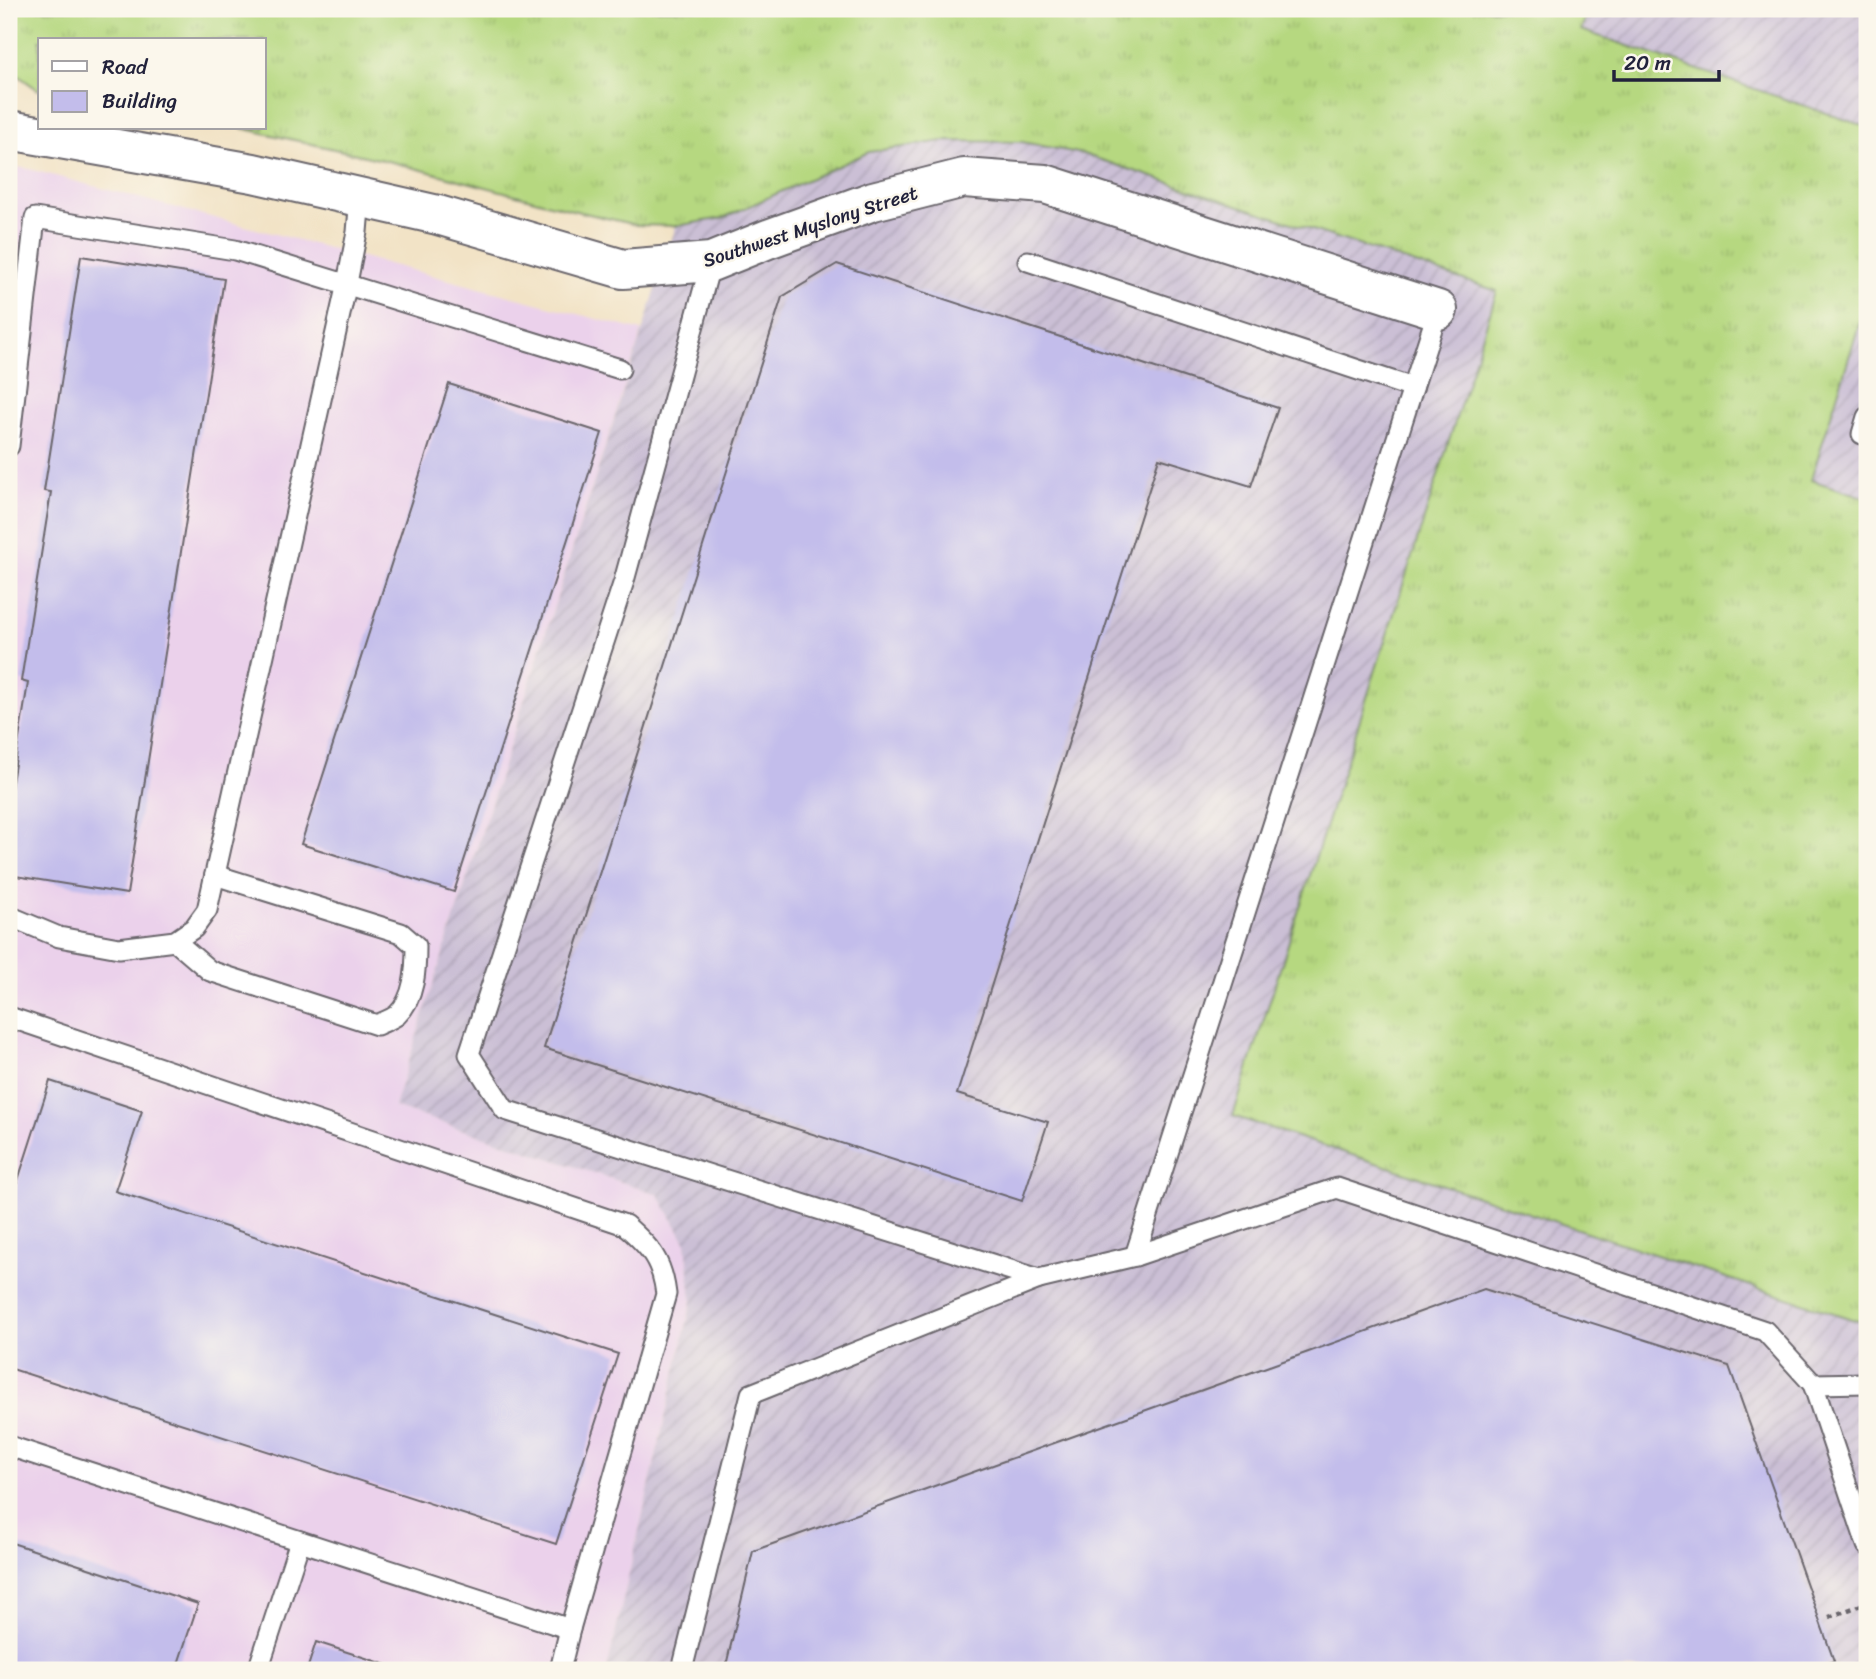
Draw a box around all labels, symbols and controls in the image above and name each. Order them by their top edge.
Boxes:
legend [38,38,266,130]
scale bar [1614,38,1718,82]
text: 20 m [1624,44,1671,82]
text: Road [102,48,149,86]
text: Building [102,82,178,120]
street label: Southwest Myslony Street [698,176,922,277]

